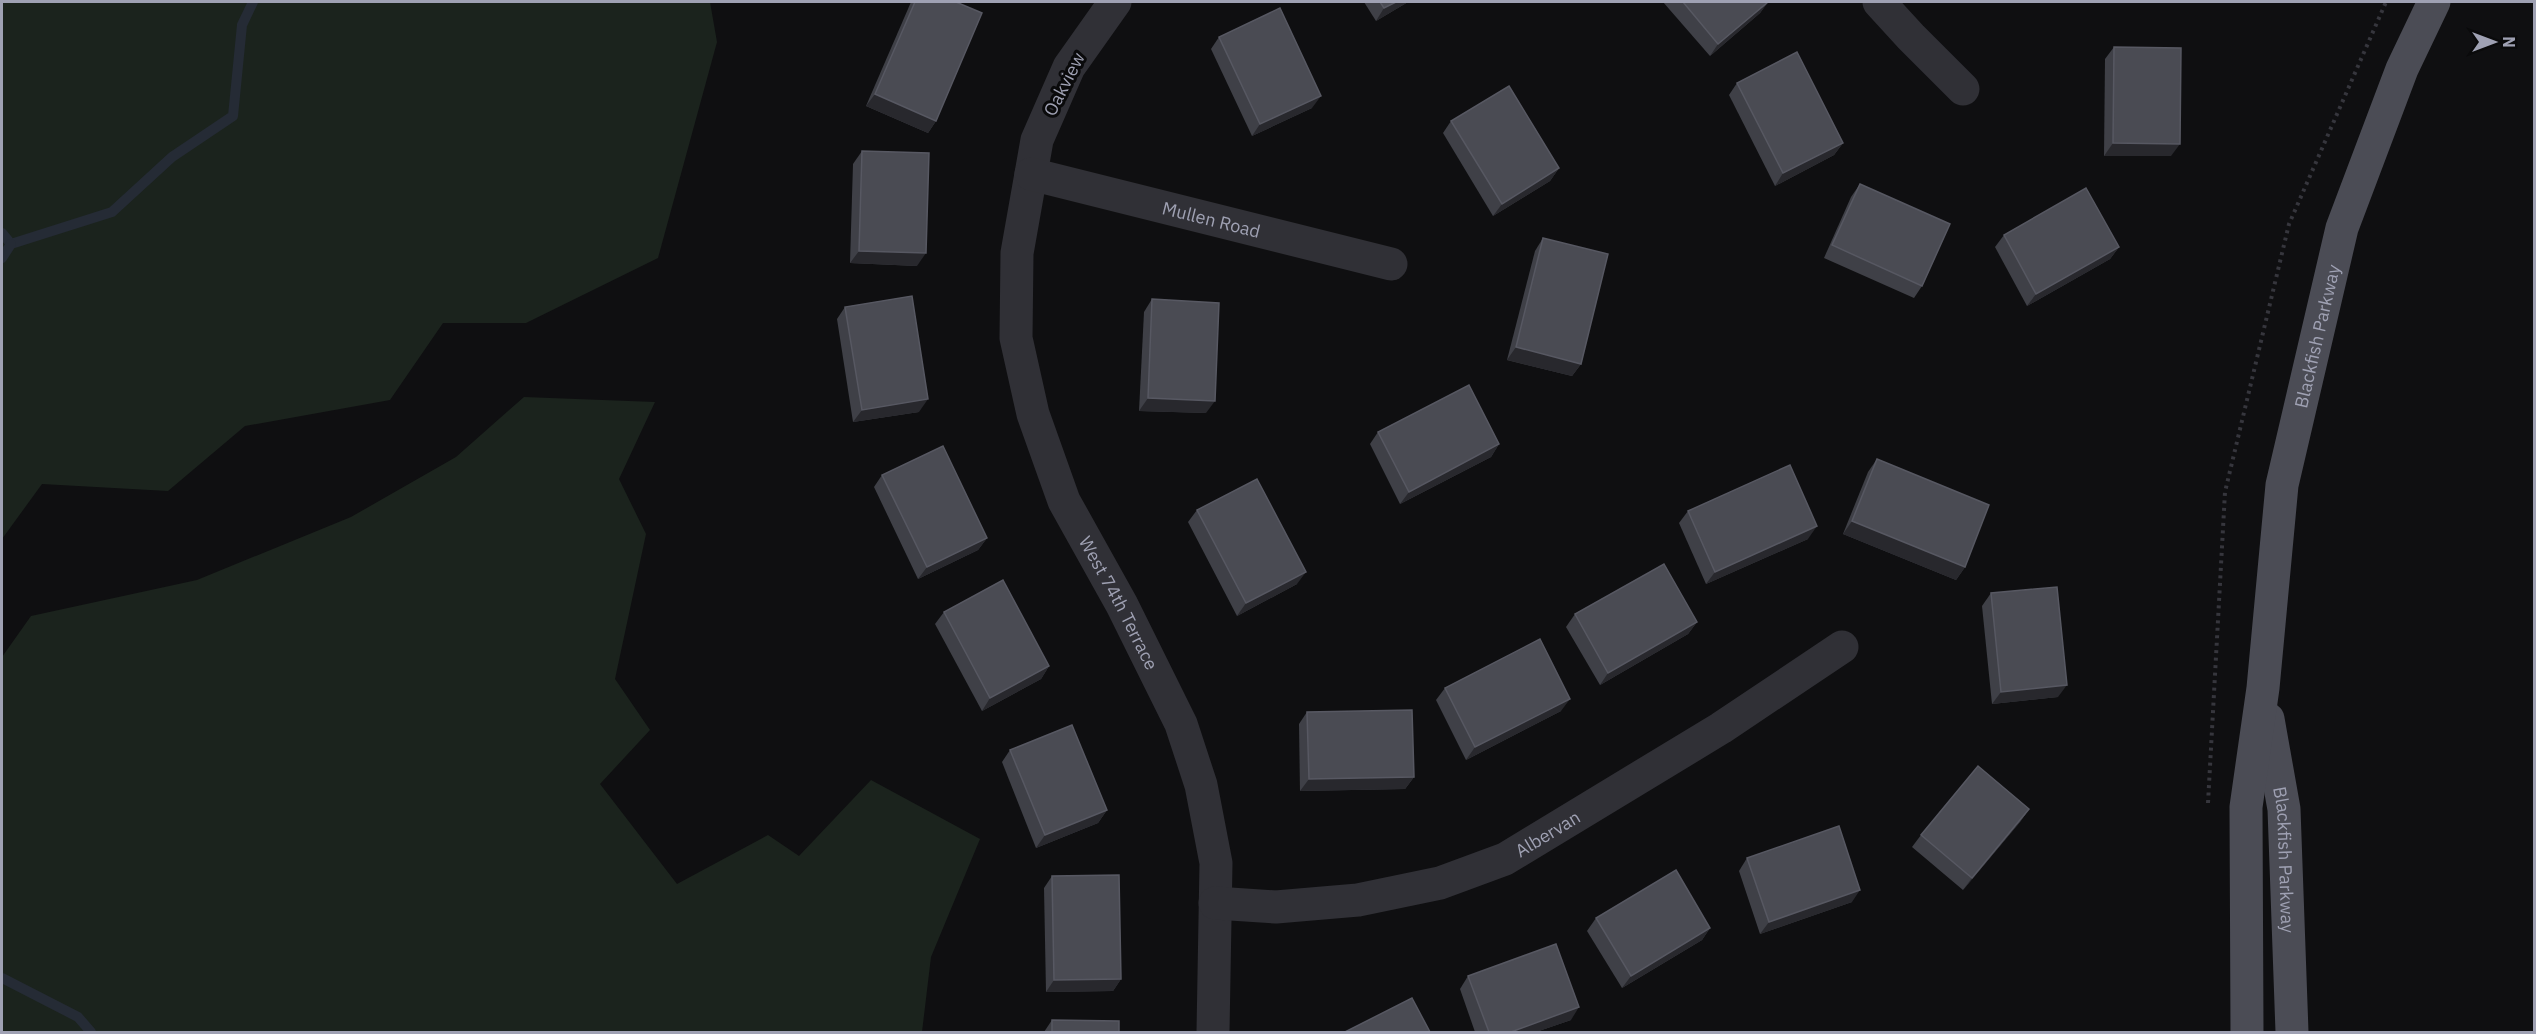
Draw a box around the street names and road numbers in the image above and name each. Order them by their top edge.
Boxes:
street label: Oakview [1038,48,1090,120]
street label: Mullen Road [1160,196,1263,242]
street label: Blackfish Parkway [2289,262,2345,410]
street label: West 74th Terrace [1074,532,1164,673]
street label: Blackfish Parkway [2269,784,2300,933]
street label: Albervan [1511,805,1584,862]

